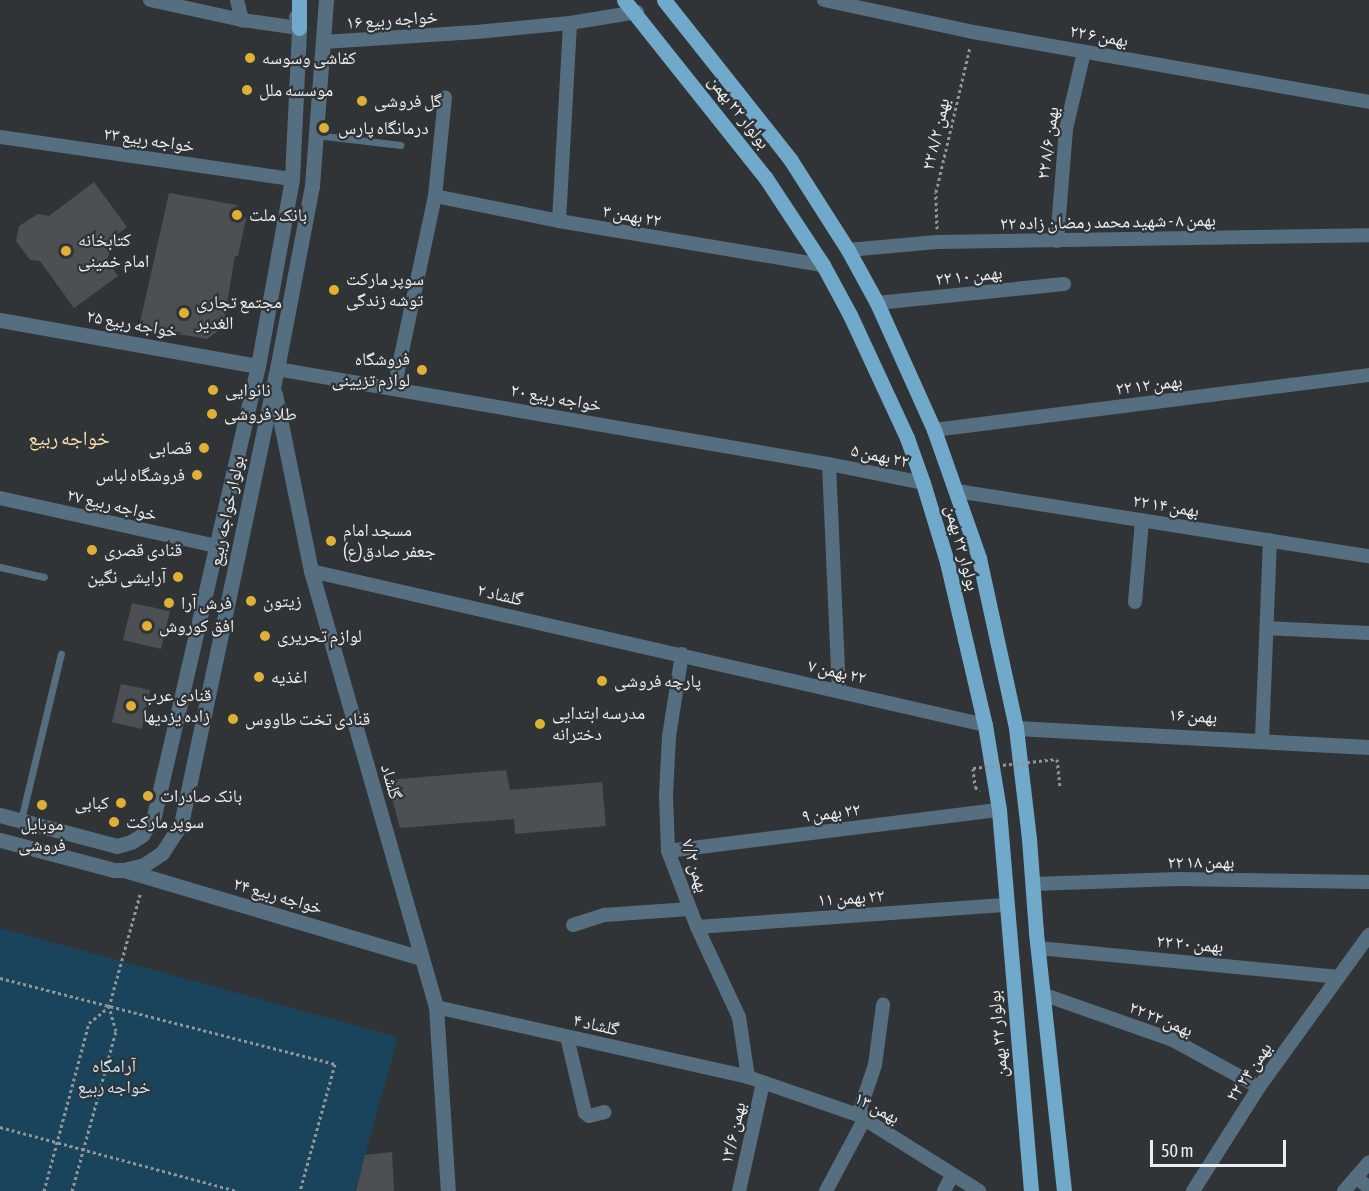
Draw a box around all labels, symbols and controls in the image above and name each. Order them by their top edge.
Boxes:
street label: خواجه ربیع ۱۶ [345,6,439,34]
street label: ۲۲ بهمن ۶ [1068,20,1130,52]
place label: کفاشی وسوسه [262,47,356,69]
marker: کفاشی وسوسه [243,51,257,65]
street label: بولوار ۲۲ بهمن [703,71,775,153]
place label: موسسه ملل [259,79,333,101]
marker: موسسه ملل [240,83,254,97]
place label: گل فروشی [374,90,442,112]
marker: گل فروشی [355,94,369,108]
street label: ۲۲ بهمن ۸/۲ [917,96,955,172]
street label: ۲۲ بهمن ۸/۶ [1032,105,1064,181]
place label: درمانگاه پارس [338,117,429,139]
marker: درمانگاه پارس [315,119,333,137]
street label: خواجه ربیع ۲۳ [102,123,196,157]
street label: ٢٢ بهمن ۳ [601,200,663,232]
place label: بانک ملت [249,204,307,226]
marker: بانک ملت [230,208,244,222]
street label: ۲۲ بهمن ۸ - شهید محمد رمضان زاده [1000,209,1216,235]
place label: کتابخانه امام خمینی [78,230,149,272]
marker: کتابخانه امام خمینی [59,244,73,258]
street label: ۲۲ بهمن ۱۰ [935,262,1003,290]
place label: سوپر مارکت توشه زندگی [346,269,424,312]
marker: سوپر مارکت توشه زندگی [327,283,341,297]
place label: مجتمع تجاری الغدیر [196,292,282,334]
street label: خواجه ربیع ۲۵ [85,305,179,343]
marker: مجتمع تجاری الغدیر [177,306,191,320]
place label: فروشگاه لوازم تزیینی [332,349,410,392]
marker: فروشگاه لوازم تزیینی [415,363,429,377]
street label: ۲۲ بهمن ۱۲ [1114,370,1184,400]
place label: نانوایی [225,379,271,401]
street label: خواجه ربیع ۲۰ [509,379,603,417]
marker: نانوایی [206,383,220,397]
place label: طلا فروشی [224,403,297,425]
marker: طلا فروشی [205,407,219,421]
district label: خواجه ربیع [28,425,110,449]
place label: قصابی [149,437,192,459]
street label: ٢٢ بهمن ۵ [849,439,911,473]
marker: قصابی [197,441,211,455]
street label: بولوار خواجه ربیع [205,454,249,568]
place label: فروشگاه لباس [95,464,185,486]
marker: فروشگاه لباس [190,468,204,482]
street label: خواجه ربیع ۲۷ [65,484,159,526]
street label: ۲۲ بهمن ۱۴ [1131,490,1201,522]
street label: بولوار ۲۲ بهمن [940,503,984,593]
place label: مسجد امام جعفر صادق(ع) [343,520,436,562]
marker: مسجد امام جعفر صادق(ع) [324,534,338,548]
place label: قنادی قصری [104,539,182,561]
marker: قنادی قصری [85,543,99,557]
place label: آرایشی نگین [87,566,166,588]
marker: آرایشی نگین [171,570,185,584]
street label: گلشاد ۲ [475,579,525,611]
place label: زیتون [263,590,302,612]
place label: فرش آرا [181,592,232,614]
marker: زیتون [244,594,258,608]
marker: فرش آرا [162,596,176,610]
place label: افق کوروش [159,615,234,637]
marker: افق کوروش [140,619,154,633]
place label: لوازم تحریری [277,625,362,647]
marker: لوازم تحریری [258,629,272,643]
street label: ٢٢ بهمن ٧ [806,655,868,689]
place label: اغذیه [271,666,307,688]
marker: اغذیه [252,670,266,684]
place label: پارچه فروشی [614,670,701,692]
marker: پارچه فروشی [595,674,609,688]
place label: قنادی عرب زاده یزدیها [143,685,212,728]
marker: قنادی عرب زاده یزدیها [124,699,138,713]
place label: مدرسه ابتدایی دخترانه [552,703,645,746]
street label: بهمن ۱۶ [1168,704,1218,728]
place label: قنادی تخت طاووس [245,708,370,730]
marker: قنادی تخت طاووس [226,712,240,726]
marker: مدرسه ابتدایی دخترانه [533,717,547,731]
street label: گلشاد [376,762,406,802]
place label: بانک صادرات [160,785,242,807]
marker: بانک صادرات [141,789,155,803]
place label: کبابی [74,792,109,814]
marker: کبابی [114,796,128,810]
marker: موبایل فروشی [35,798,49,812]
street label: ٢٢ بهمن ۹ [800,799,862,827]
place label: سوپر مارکت [126,811,204,833]
place label: موبایل فروشی [18,814,66,856]
marker: سوپر مارکت [107,815,121,829]
street label: بهمن ۷/۲ [677,837,713,895]
street label: ۲۲ بهمن ۱۸ [1167,851,1235,873]
street label: خواجه ربیع ۲۴ [231,873,325,919]
street label: ٢٢ بهمن ١١ [817,885,885,911]
street label: ۲۲ بهمن ۲۰ [1156,930,1224,958]
street label: بولوار ۲۲ بهمن [983,989,1013,1079]
street label: ۲۲ بهمن ۲۲ [1126,996,1196,1042]
street label: گلشاد ۴ [571,1009,621,1041]
street label: ۲۲ بهمن ۲۴ [1221,1038,1277,1106]
park label: آرامگاه خواجه ربیع [77,1056,151,1098]
street label: بهمن ۱۳ [851,1087,903,1129]
street label: بهمن ۱۳/۶ [715,1100,751,1166]
scale bar [1153,1128,1290,1166]
text: 50 m [1161,1140,1193,1161]

